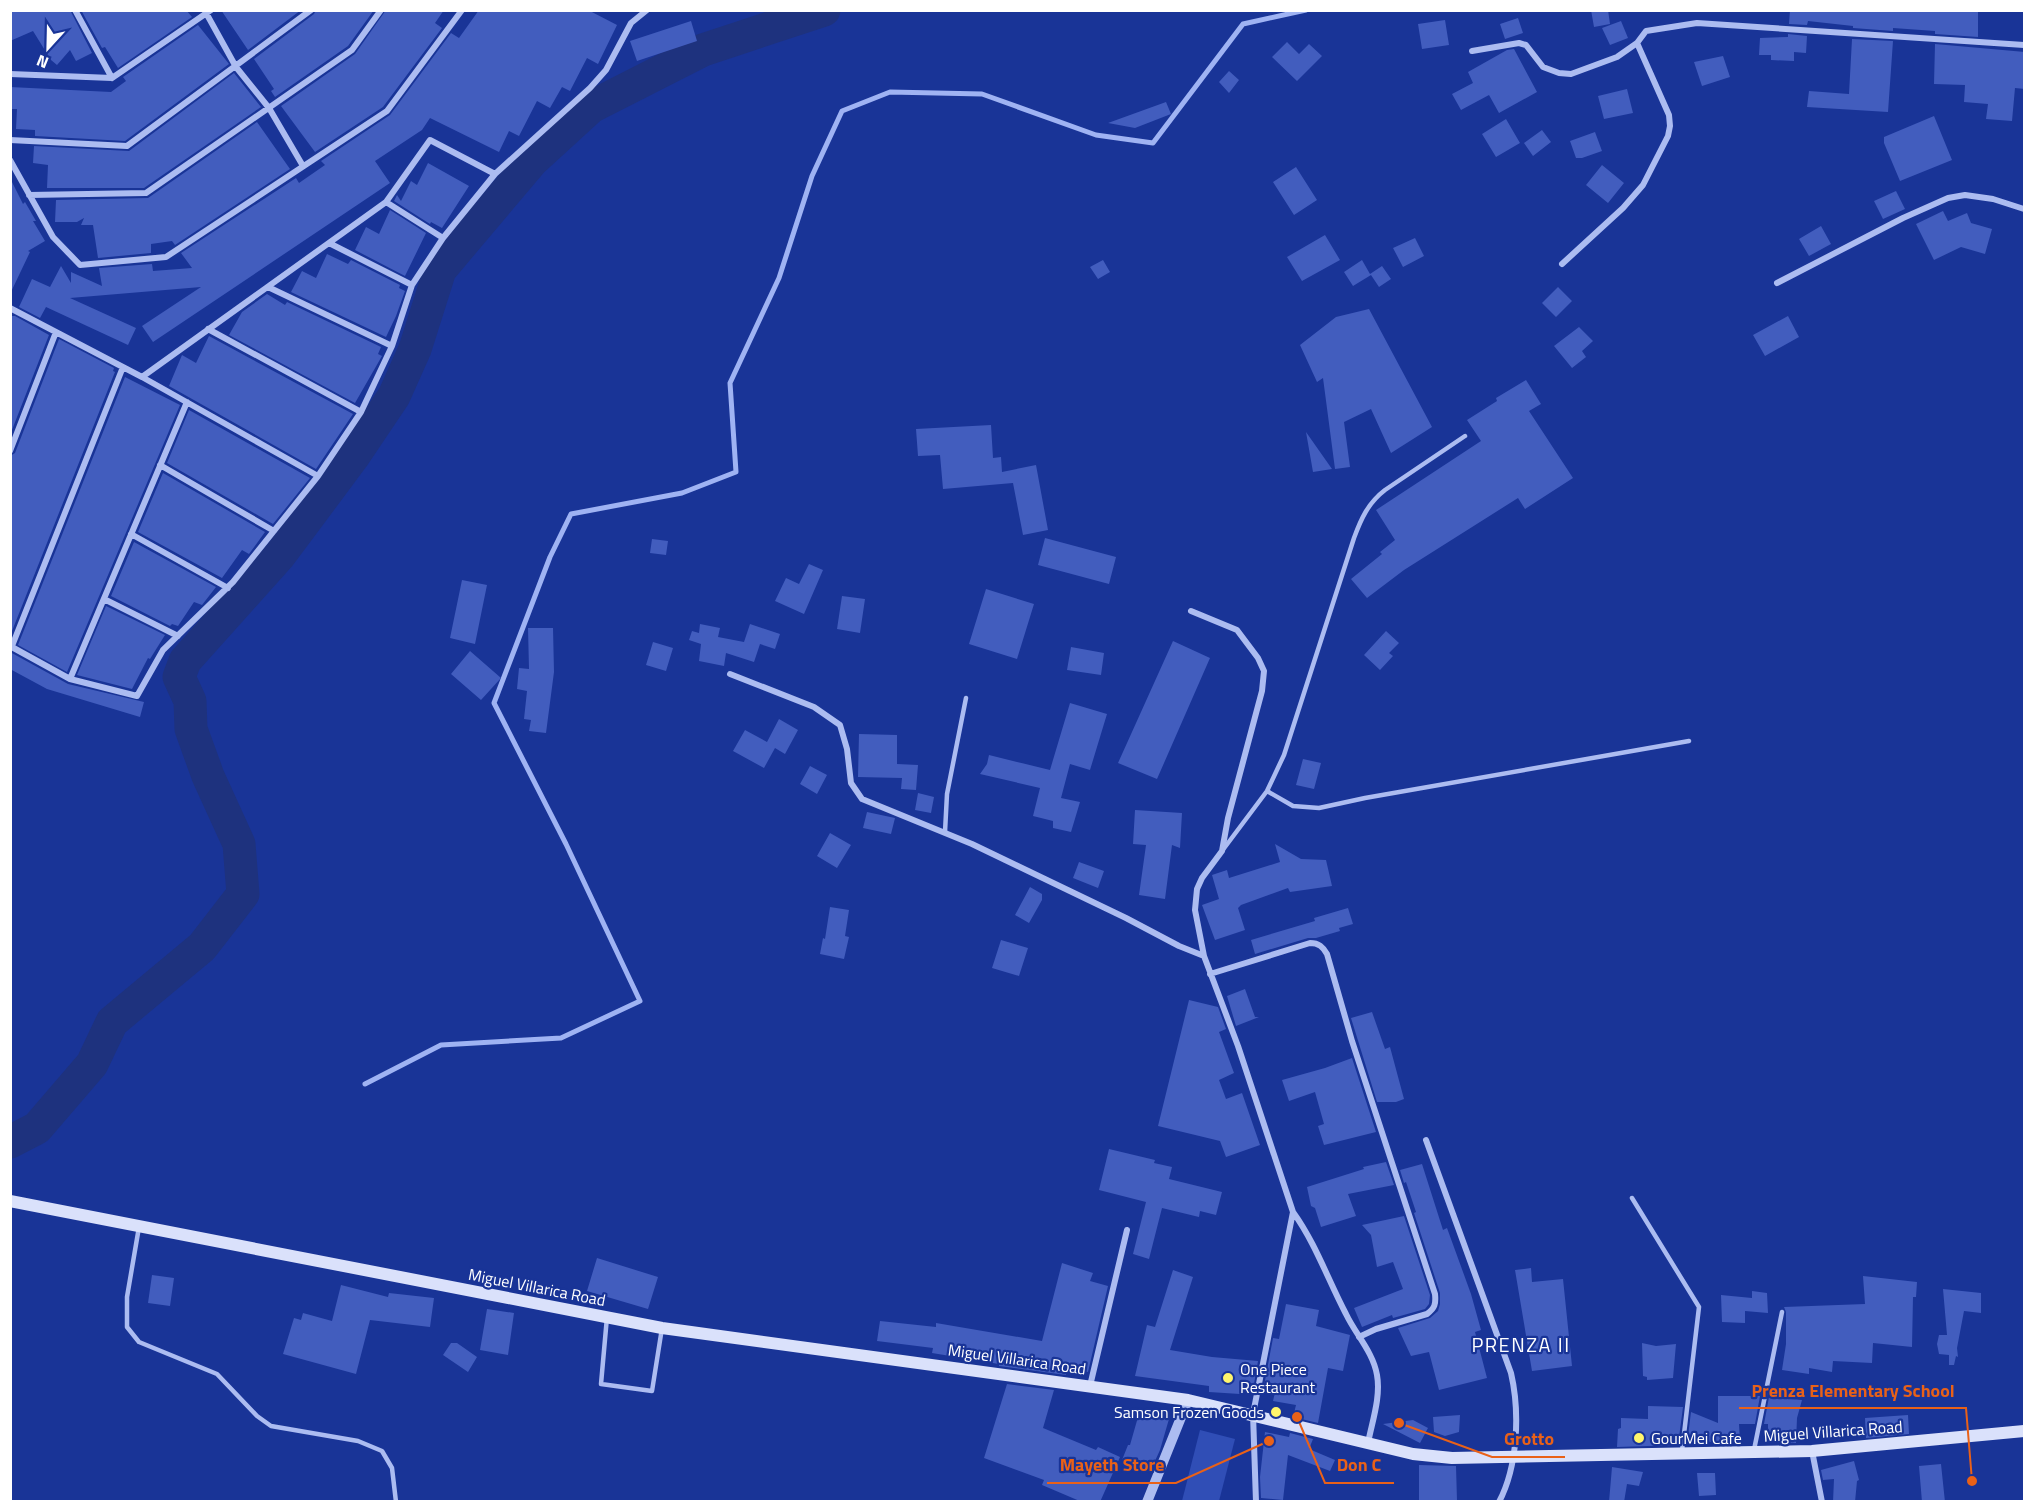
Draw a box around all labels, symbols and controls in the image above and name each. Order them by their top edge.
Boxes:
north arrow [18,18,78,78]
text: N [33,49,52,75]
street label: Miguel Villarica Road [466,1262,608,1312]
district label: PRENZA II [1471,1329,1571,1360]
street label: Miguel Villarica Road [946,1337,1088,1381]
place label: One Piece Restaurant [1240,1357,1315,1399]
marker: One Piece Restaurant [1221,1371,1235,1385]
callout: Prenza Elementary School [1739,1372,1966,1408]
text: Prenza Elementary School [1751,1377,1955,1404]
place label: Samson Frozen Goods [1114,1400,1264,1424]
marker: Samson Frozen Goods [1269,1405,1283,1419]
street label: Miguel Villarica Road [1763,1414,1903,1448]
callout: Grotto [1492,1421,1565,1457]
text: Grotto [1504,1425,1554,1452]
place label: GourMei Cafe [1651,1426,1742,1450]
marker: GourMei Cafe [1632,1431,1646,1445]
callout: Mayeth Store [1047,1447,1176,1483]
callout: Don C [1325,1447,1394,1483]
text: Mayeth Store [1060,1451,1164,1478]
text: Don C [1337,1451,1382,1478]

